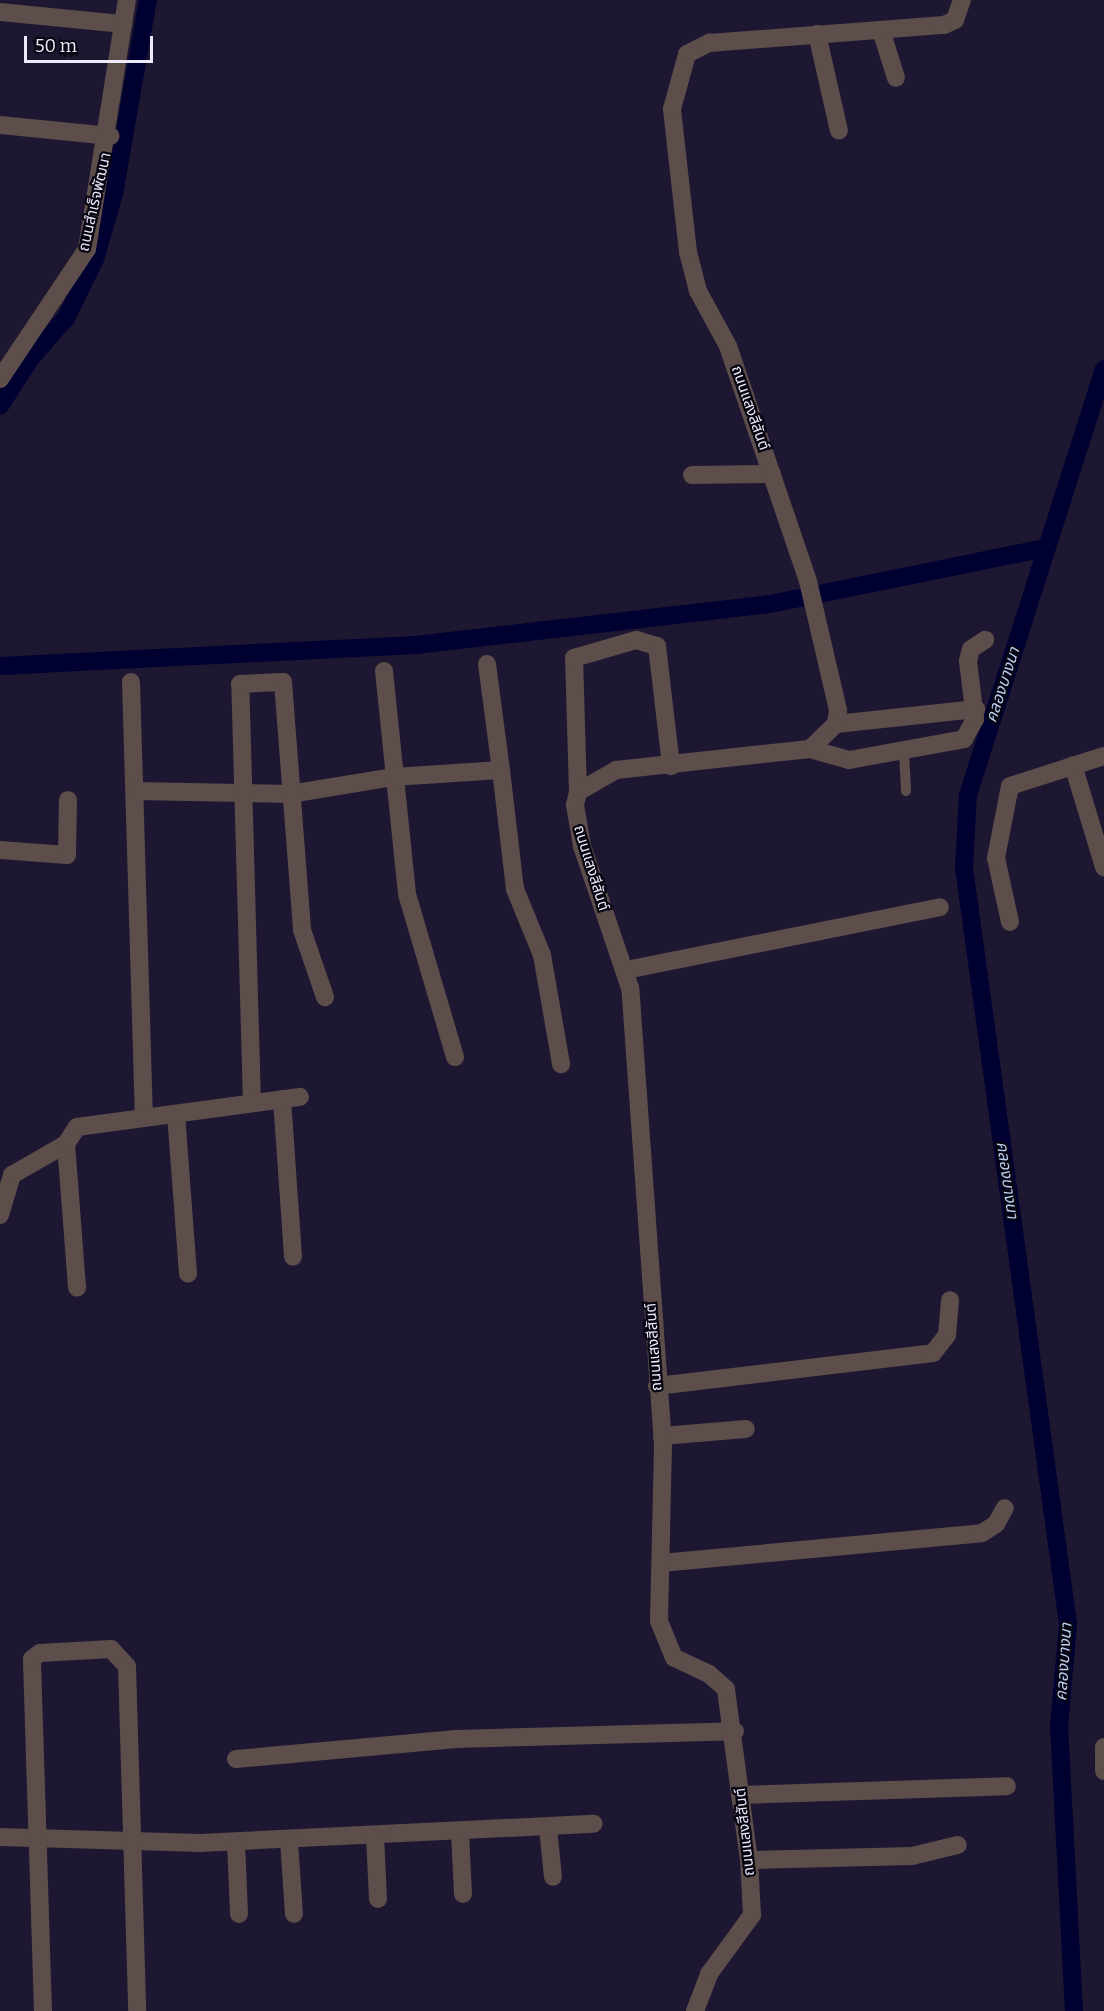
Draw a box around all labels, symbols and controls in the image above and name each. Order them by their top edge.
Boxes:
scale bar [27,24,156,62]
text: 50 m [35,35,77,57]
street label: ถนนสำเร็จพัฒนา [75,151,115,253]
street label: ถนนแสงสีสันต์ [727,363,773,453]
water label: คลองบางนา [982,645,1024,725]
street label: ถนนแสงสีสันต์ [569,823,613,913]
water label: คลองบางนา [992,1140,1022,1220]
street label: ถนนแสงสีสันต์ [642,1302,666,1392]
water label: คลองบางนา [1052,1623,1076,1701]
street label: ถนนแสงสีสันต์ [731,1787,759,1877]

